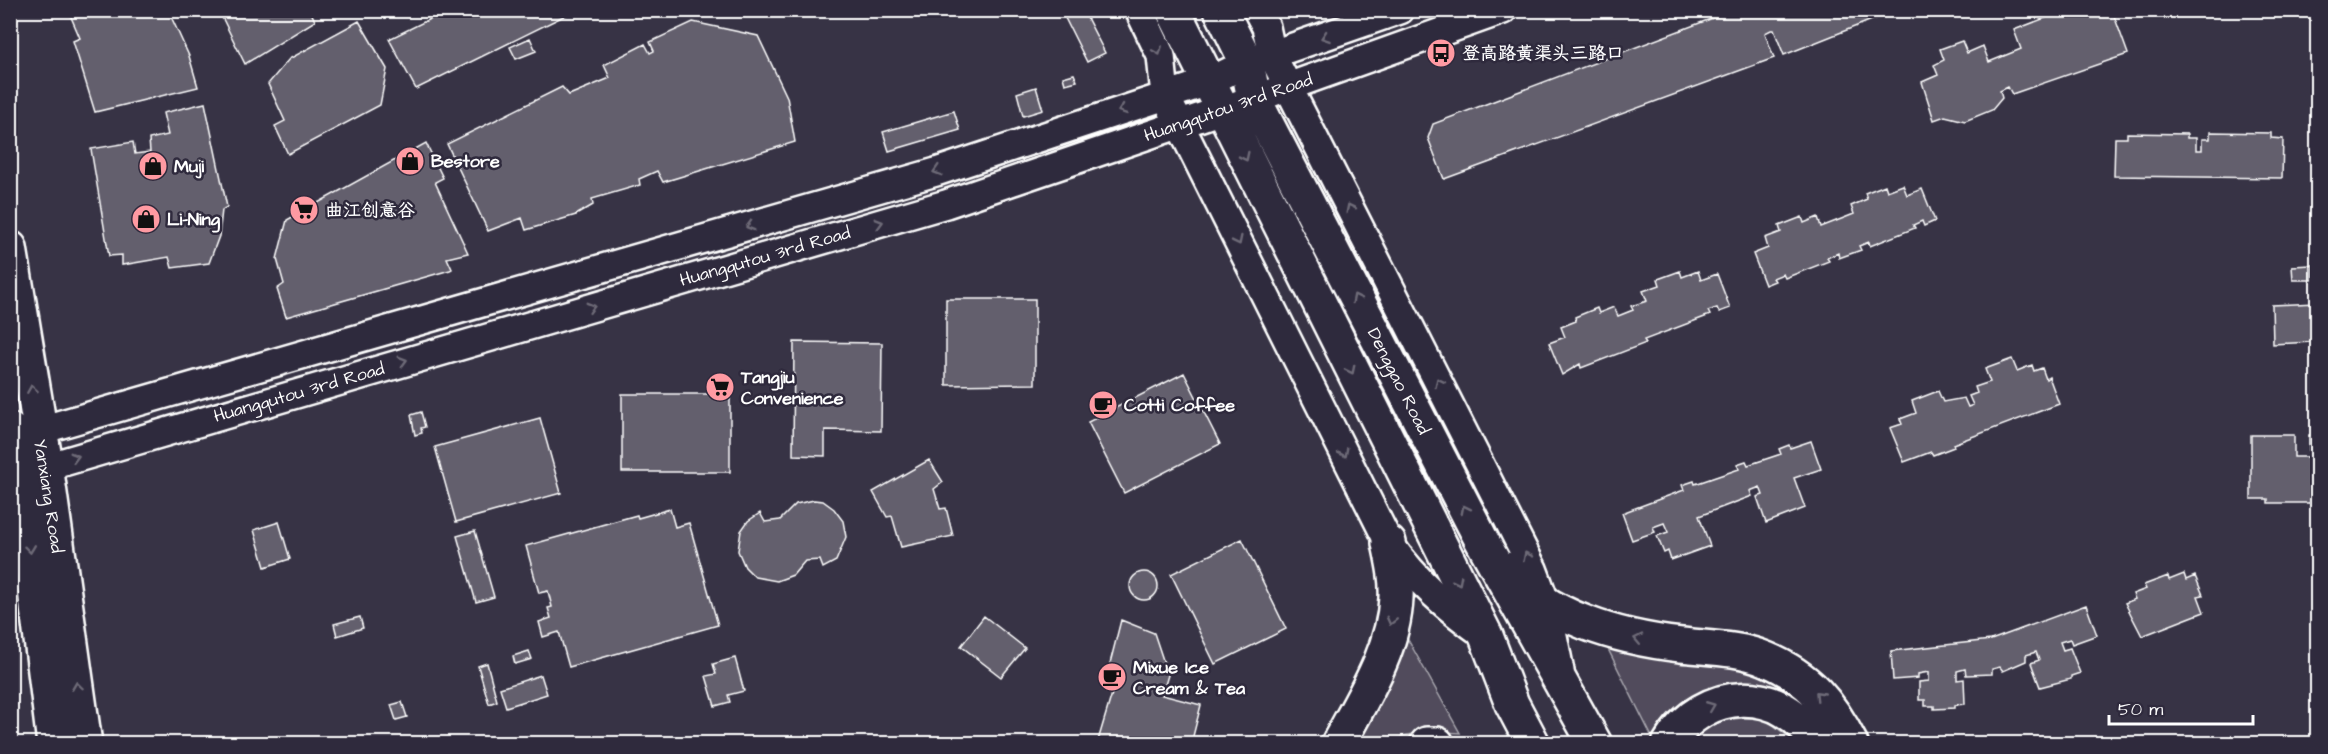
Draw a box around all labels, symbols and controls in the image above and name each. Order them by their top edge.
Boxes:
one-way arrow [1320,29,1331,42]
bus stop icon: 登高路黄渠头三路口 [1425,37,1457,69]
place label: 登高路黄渠头三路口 [1462,41,1624,66]
one-way arrow [1151,45,1163,56]
street label: Huangqutou 3rd Road [1141,67,1316,149]
one-way arrow [1117,102,1128,115]
shop icon: Bestore [394,145,426,177]
place label: Bestore [431,149,500,174]
shop icon: Muji [137,150,169,182]
one-way arrow [1238,151,1250,162]
place label: Muji [174,154,204,179]
one-way arrow [932,164,943,177]
supermarket icon: 曲江创意谷 [288,194,320,226]
place label: 曲江创意谷 [325,198,415,223]
shop icon: Li-Ning [130,203,162,235]
one-way arrow [1346,204,1357,214]
place label: Li-Ning [167,207,221,233]
one-way arrow [873,218,884,230]
one-way arrow [745,219,755,231]
street label: Huangqutou 3rd Road [677,220,854,294]
one-way arrow [1231,235,1242,246]
one-way arrow [1352,294,1363,304]
one-way arrow [585,302,596,314]
street label: Denggao Road [1360,324,1436,439]
street label: Huangqutou 3rd Road [211,356,388,430]
one-way arrow [398,356,408,368]
one-way arrow [1344,363,1355,374]
place label: Tangjiu Convenience [740,365,844,411]
supermarket icon: Tangjiu Convenience [704,371,736,403]
one-way arrow [1435,377,1446,388]
one-way arrow [26,384,39,394]
cafe icon: Cotti Coffee [1087,389,1119,421]
place label: Cotti Coffee [1124,393,1235,418]
street label: Yanxiang Road [26,437,70,555]
one-way arrow [1337,447,1348,458]
one-way arrow [69,452,80,464]
one-way arrow [1460,504,1472,515]
one-way arrow [23,545,36,554]
one-way arrow [1523,551,1535,562]
one-way arrow [1451,574,1462,585]
one-way arrow [1386,616,1399,626]
one-way arrow [1633,633,1643,646]
place label: Mixue Ice Cream & Tea [1133,655,1246,701]
cafe icon: Mixue Ice Cream & Tea [1096,661,1128,693]
one-way arrow [71,681,84,690]
scale bar [2109,688,2253,726]
one-way arrow [1816,692,1827,703]
text: 50 m [2118,697,2163,722]
one-way arrow [1705,701,1716,713]

